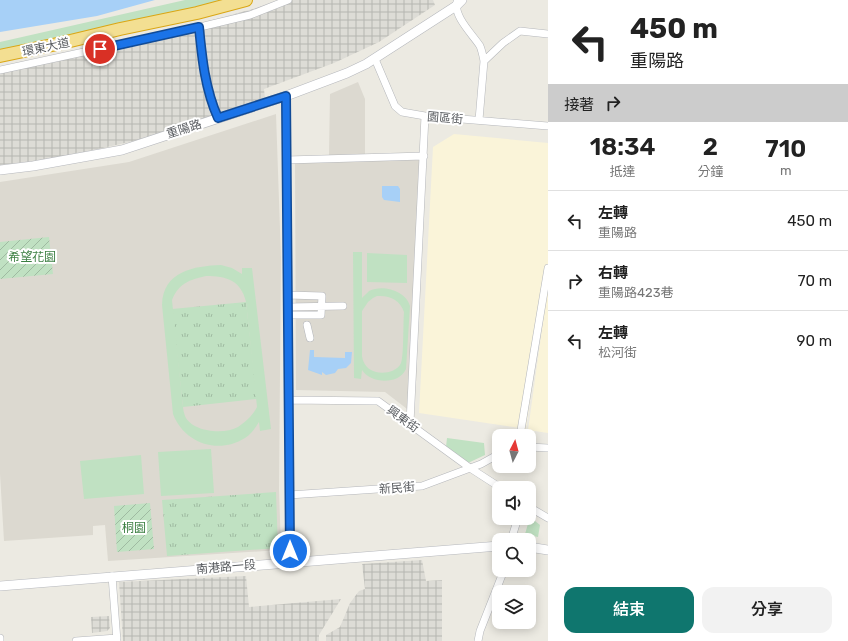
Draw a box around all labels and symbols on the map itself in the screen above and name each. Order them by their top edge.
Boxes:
pin [83,32,117,66]
street label: 環東大道 [21,35,71,59]
street label: 園區街 [426,109,464,127]
street label: 重陽路 [165,117,203,141]
park label: 希望花園 [8,250,56,264]
street label: 興東街 [384,403,422,435]
north arrow [492,429,536,473]
street label: 新民街 [379,480,415,496]
park label: 桐園 [122,521,146,535]
position arrow [269,530,311,572]
street label: 南港路一段 [195,557,257,577]

